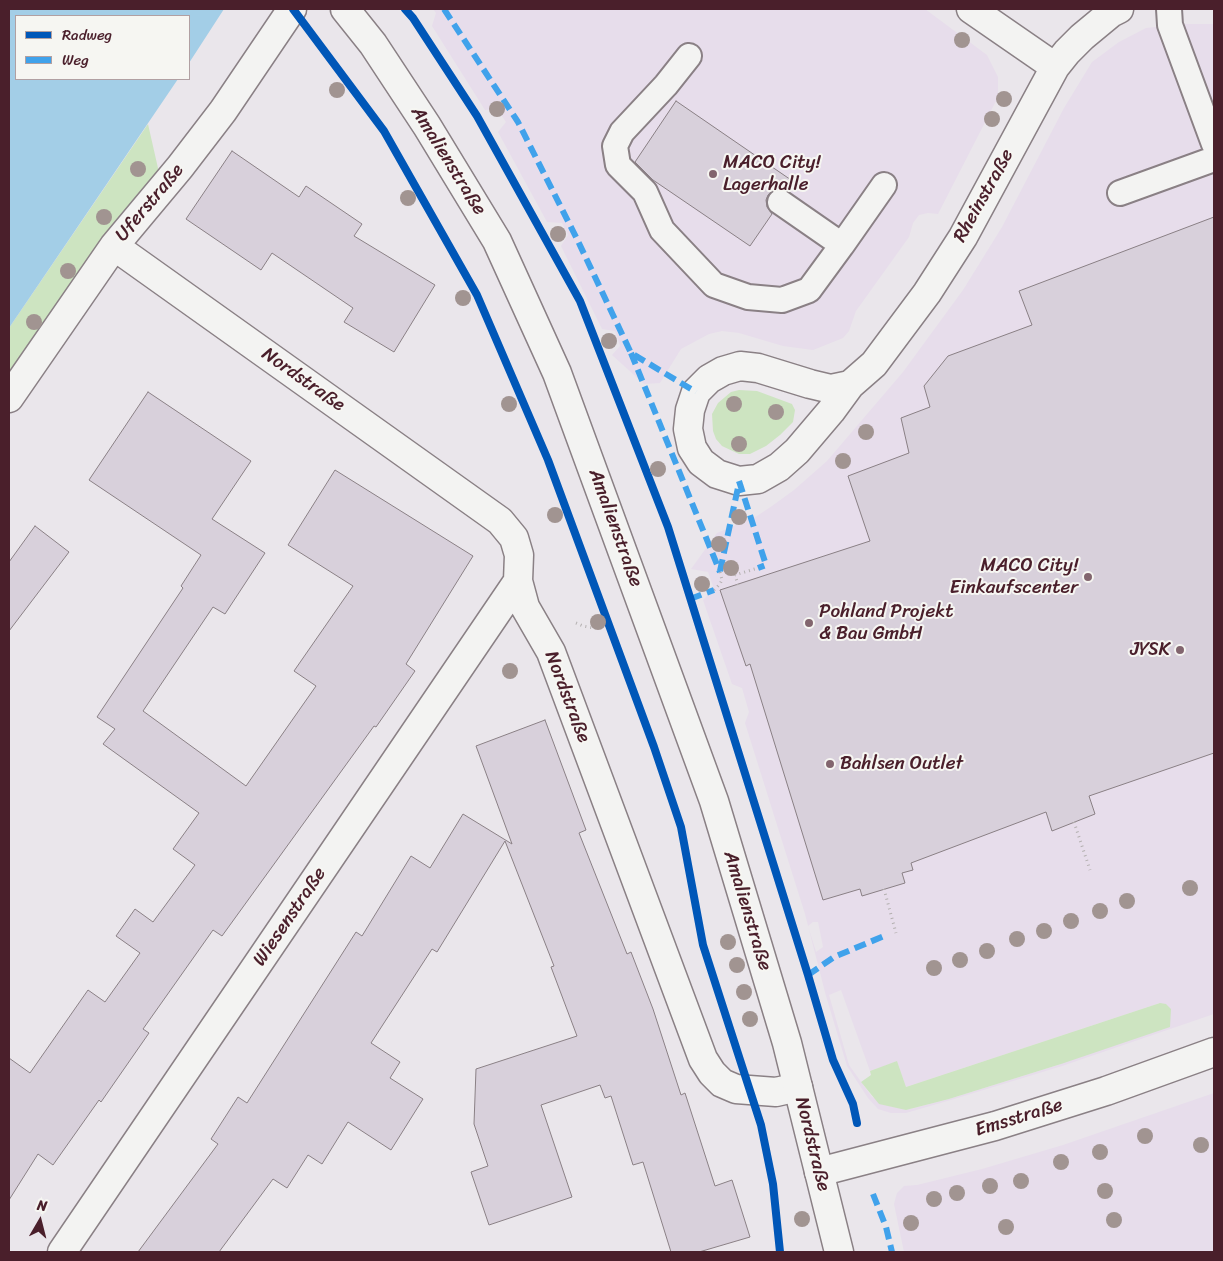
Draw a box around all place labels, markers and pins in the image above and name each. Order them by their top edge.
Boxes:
place label: MACO City! Lagerhalle [723,152,820,196]
marker: MACO City! Lagerhalle [707,168,719,180]
place label: MACO City! Einkaufscenter [950,555,1078,599]
marker: MACO City! Einkaufscenter [1082,571,1094,583]
place label: Pohland Projekt & Bau GmbH [819,601,954,645]
marker: Pohland Projekt & Bau GmbH [803,617,815,629]
place label: JYSK [1130,639,1170,661]
marker: JYSK [1174,644,1186,656]
place label: Bahlsen Outlet [840,753,963,775]
marker: Bahlsen Outlet [824,758,836,770]

